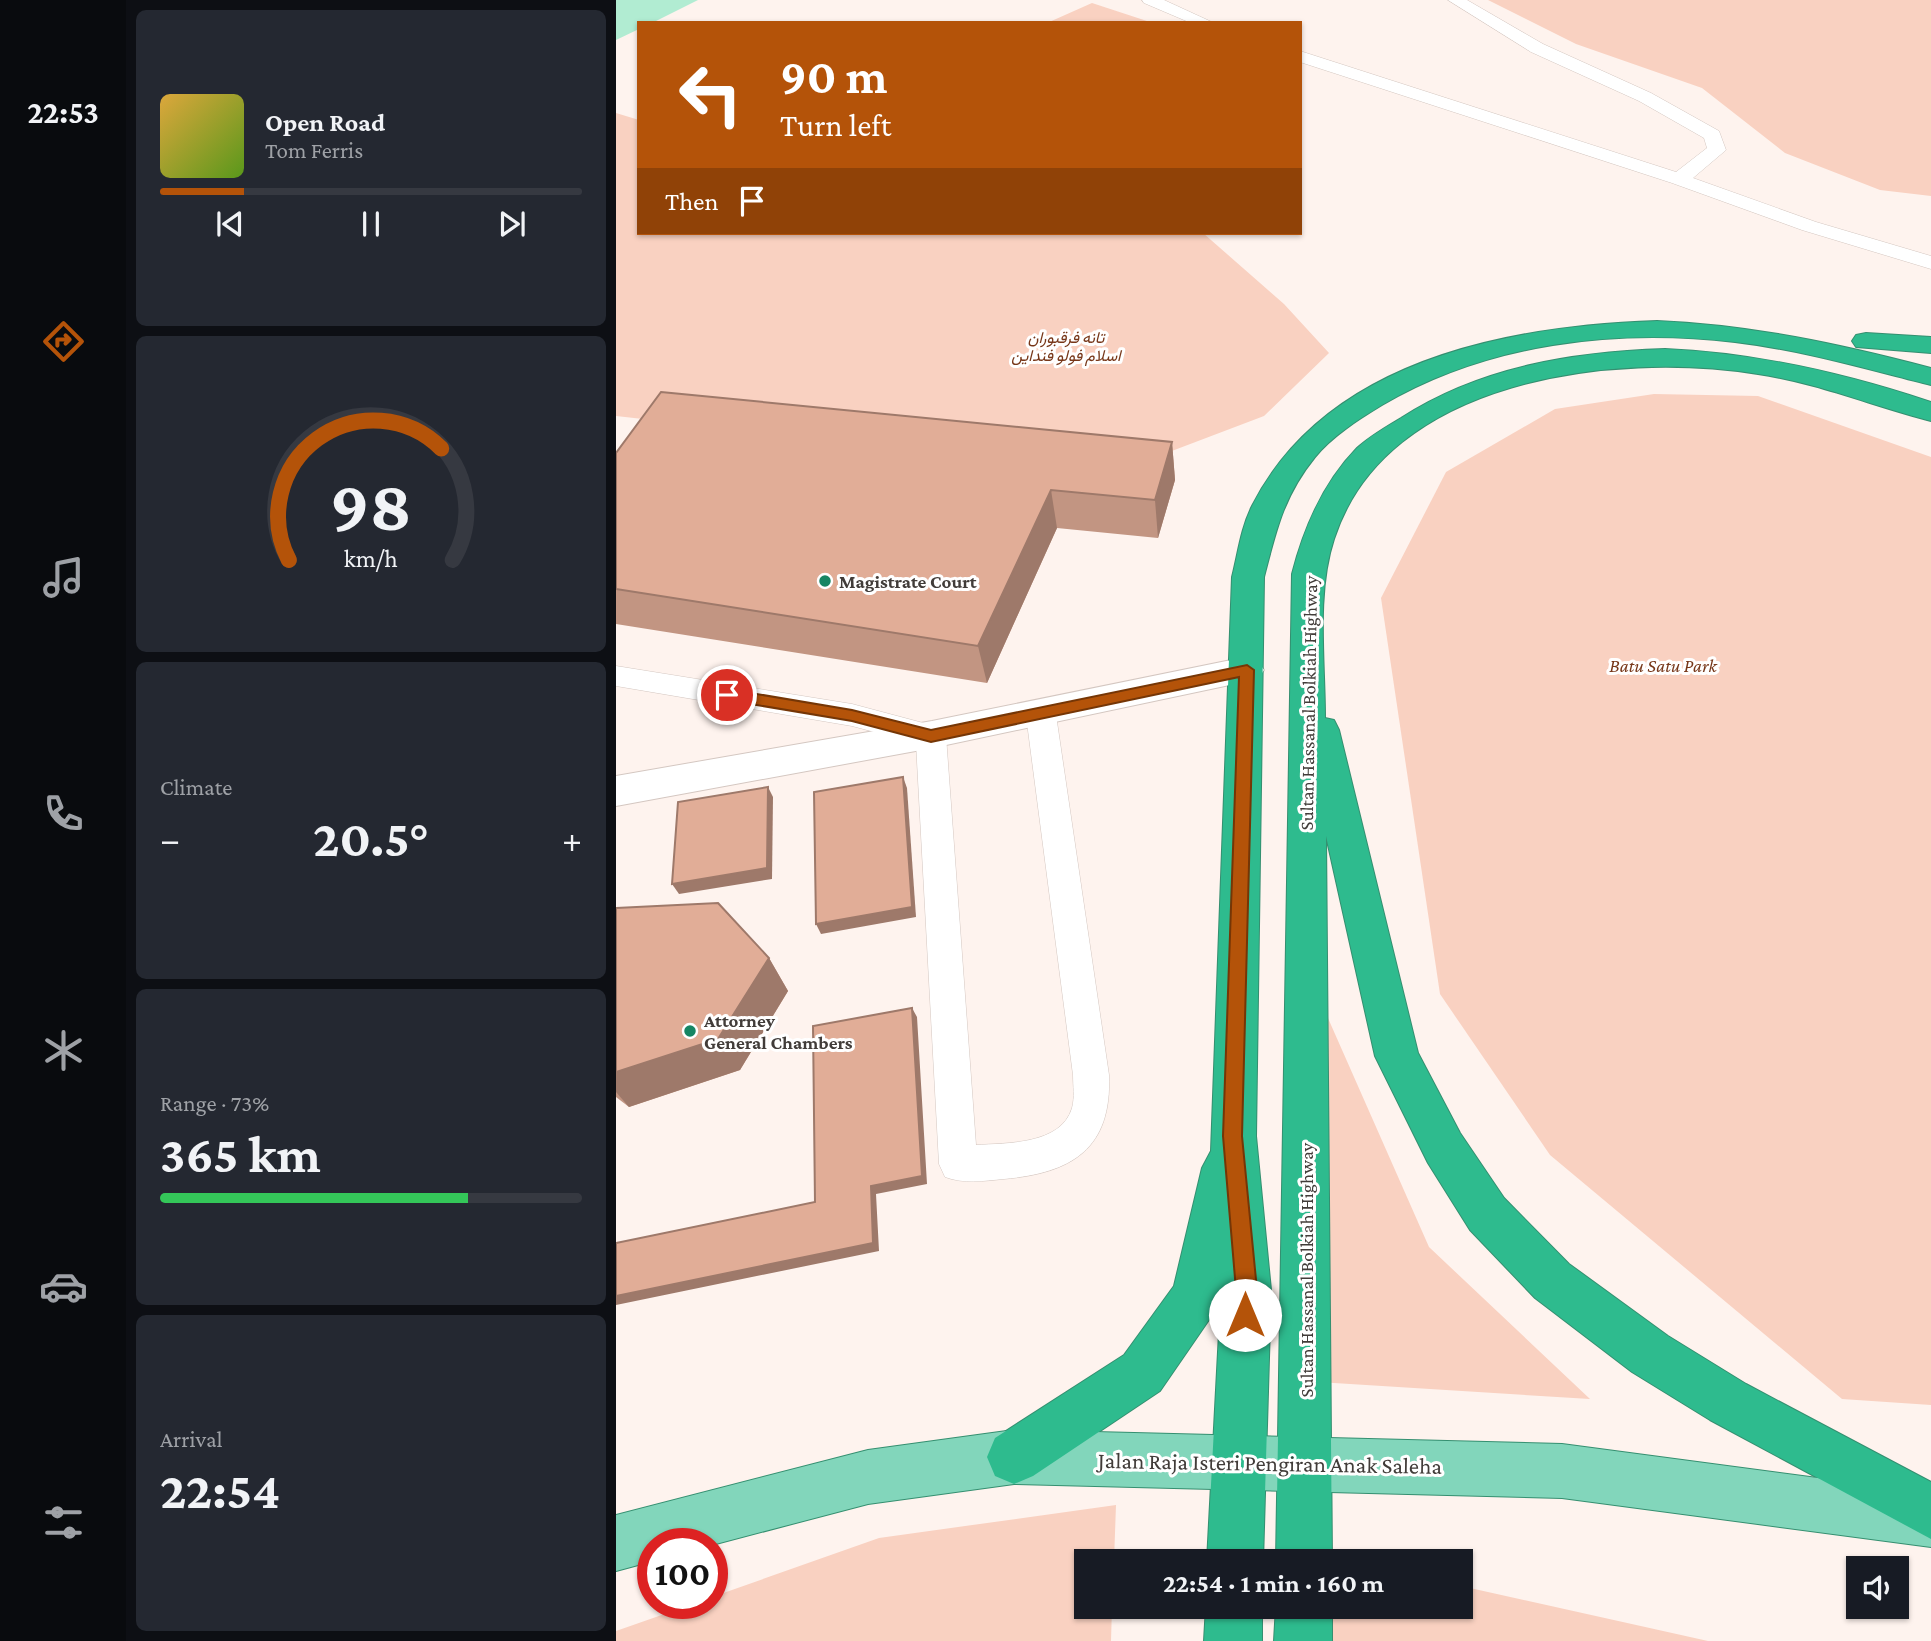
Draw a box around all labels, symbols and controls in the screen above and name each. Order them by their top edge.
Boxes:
icon: left [665,49,756,140]
text: 90 m [780,49,887,104]
text: 22:53 [27,94,99,130]
text: Turn left [780,107,891,143]
text: Open Road [265,108,385,137]
text: Tom Ferris [265,137,363,163]
icon: arrive [733,182,771,220]
text: Then [665,187,719,216]
icon: previous [211,205,249,243]
icon: pause [352,205,390,243]
icon: next [493,205,531,243]
icon: directions [39,317,88,366]
park label: تانه فرقبوران اسلام فولو فنداين [1011,329,1123,366]
text: 98 [330,466,412,547]
text: km/h [344,545,398,572]
icon: music [39,553,88,602]
place label: Magistrate Court [839,571,977,592]
marker: Magistrate Court [817,573,833,589]
street label: Sultan Hassanal Bolkiah Highway [1296,575,1321,831]
park label: Batu Satu Park [1609,655,1717,676]
pin [697,665,757,725]
icon: arrive [708,676,746,714]
text: Climate [160,774,232,800]
icon: phone [39,789,88,838]
text: 20.5° [313,809,429,867]
text: − [160,818,180,860]
text: + [562,818,582,860]
place label: Attorney General Chambers [703,1010,853,1053]
marker: Attorney General Chambers [682,1023,698,1039]
icon: climate [39,1026,88,1075]
text: Range · 73% [160,1090,269,1116]
text: 365 km [160,1125,321,1183]
street label: Sultan Hassanal Bolkiah Highway [1296,1142,1317,1397]
icon: car [39,1262,88,1311]
position arrow [1208,1278,1282,1352]
text: Arrival [160,1426,223,1452]
street label: Jalan Raja Isteri Pengiran Anak Saleha [1096,1447,1443,1479]
text: 22:54 [160,1461,280,1519]
icon: filters [39,1498,88,1547]
speed limit sign: 100 [637,1528,728,1619]
map controls [1846,1556,1909,1619]
button: sound [1846,1556,1909,1619]
text: 22:54 · 1 min · 160 m [1163,1569,1384,1598]

